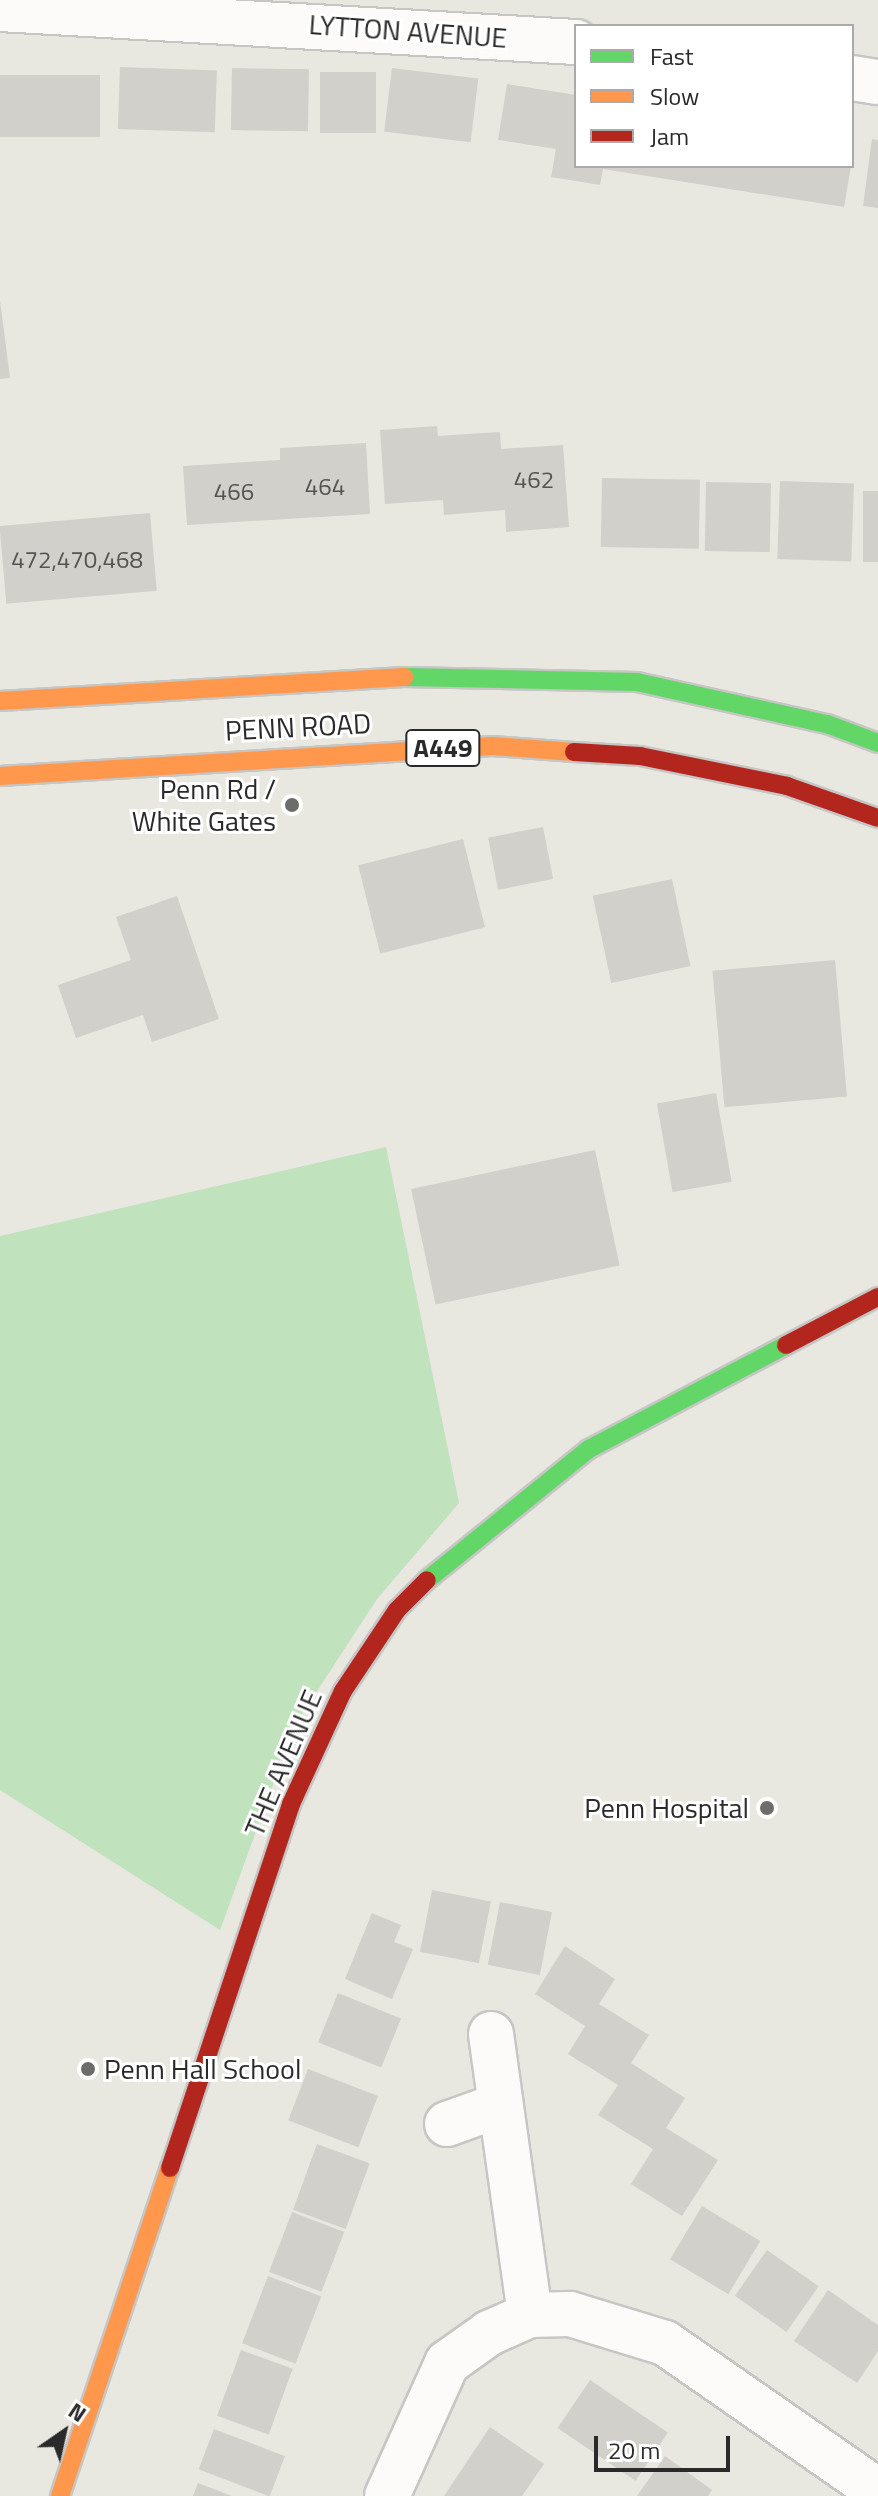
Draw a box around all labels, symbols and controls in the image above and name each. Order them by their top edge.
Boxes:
street label: LYTTON AVENUE [308,7,508,55]
legend [574,24,854,168]
text: Fast [650,38,693,74]
text: Slow [650,78,699,114]
text: Jam [650,118,689,154]
house number: 462 [514,466,554,494]
house number: 464 [305,473,345,501]
house number: 466 [214,478,254,506]
house number: 472,470,468 [11,546,143,574]
street label: PENN ROAD [224,706,372,748]
road number: A449 [405,726,481,770]
place label: Penn Rd / White Gates [132,772,276,838]
marker: Penn Rd / White Gates [283,796,301,814]
street label: THE AVENUE [237,1685,329,1841]
place label: Penn Hospital [584,1791,749,1825]
marker: Penn Hospital [756,1797,778,1819]
place label: Penn Hall School [104,2052,301,2086]
marker: Penn Hall School [79,2060,97,2078]
north arrow [24,2392,104,2472]
text: N [62,2394,93,2430]
scale bar [598,2420,734,2470]
text: 20 m [608,2432,660,2468]

